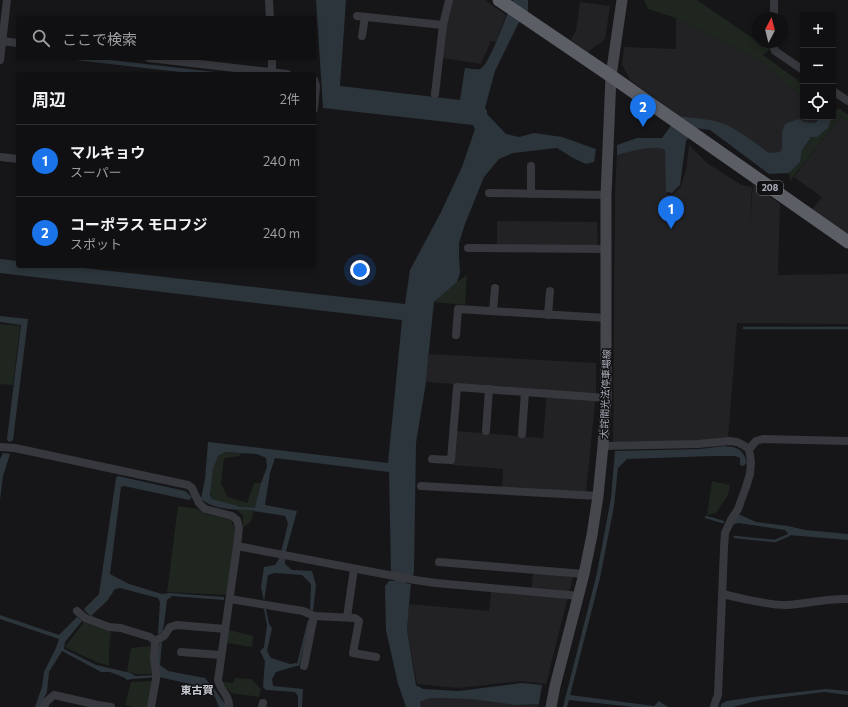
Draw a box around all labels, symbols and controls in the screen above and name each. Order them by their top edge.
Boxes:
north arrow [752,12,788,48]
map controls [800,12,836,120]
button: + [800,12,836,48]
search box [16,16,316,60]
icon: search [30,27,52,49]
text: ここで検索 [62,30,137,48]
button: − [800,48,836,84]
button: locate [800,84,836,120]
text: 周辺 [32,89,66,110]
text: 2件 [280,91,300,107]
pin: 2 [630,94,656,127]
text: マルキョウ [70,143,145,161]
text: 1 [42,153,48,169]
text: 240 m [263,153,300,169]
text: スーパー [70,164,122,180]
road number: 208 [757,181,783,195]
pin: 1 [658,196,684,229]
text: コーポラス モロフジ [70,215,208,233]
text: 2 [41,225,49,241]
text: 240 m [263,225,300,241]
text: スポット [70,236,122,252]
your location [350,260,370,280]
street label: 大詫間光法停車場線 [597,349,613,439]
district label: 東古賀 [181,683,214,696]

